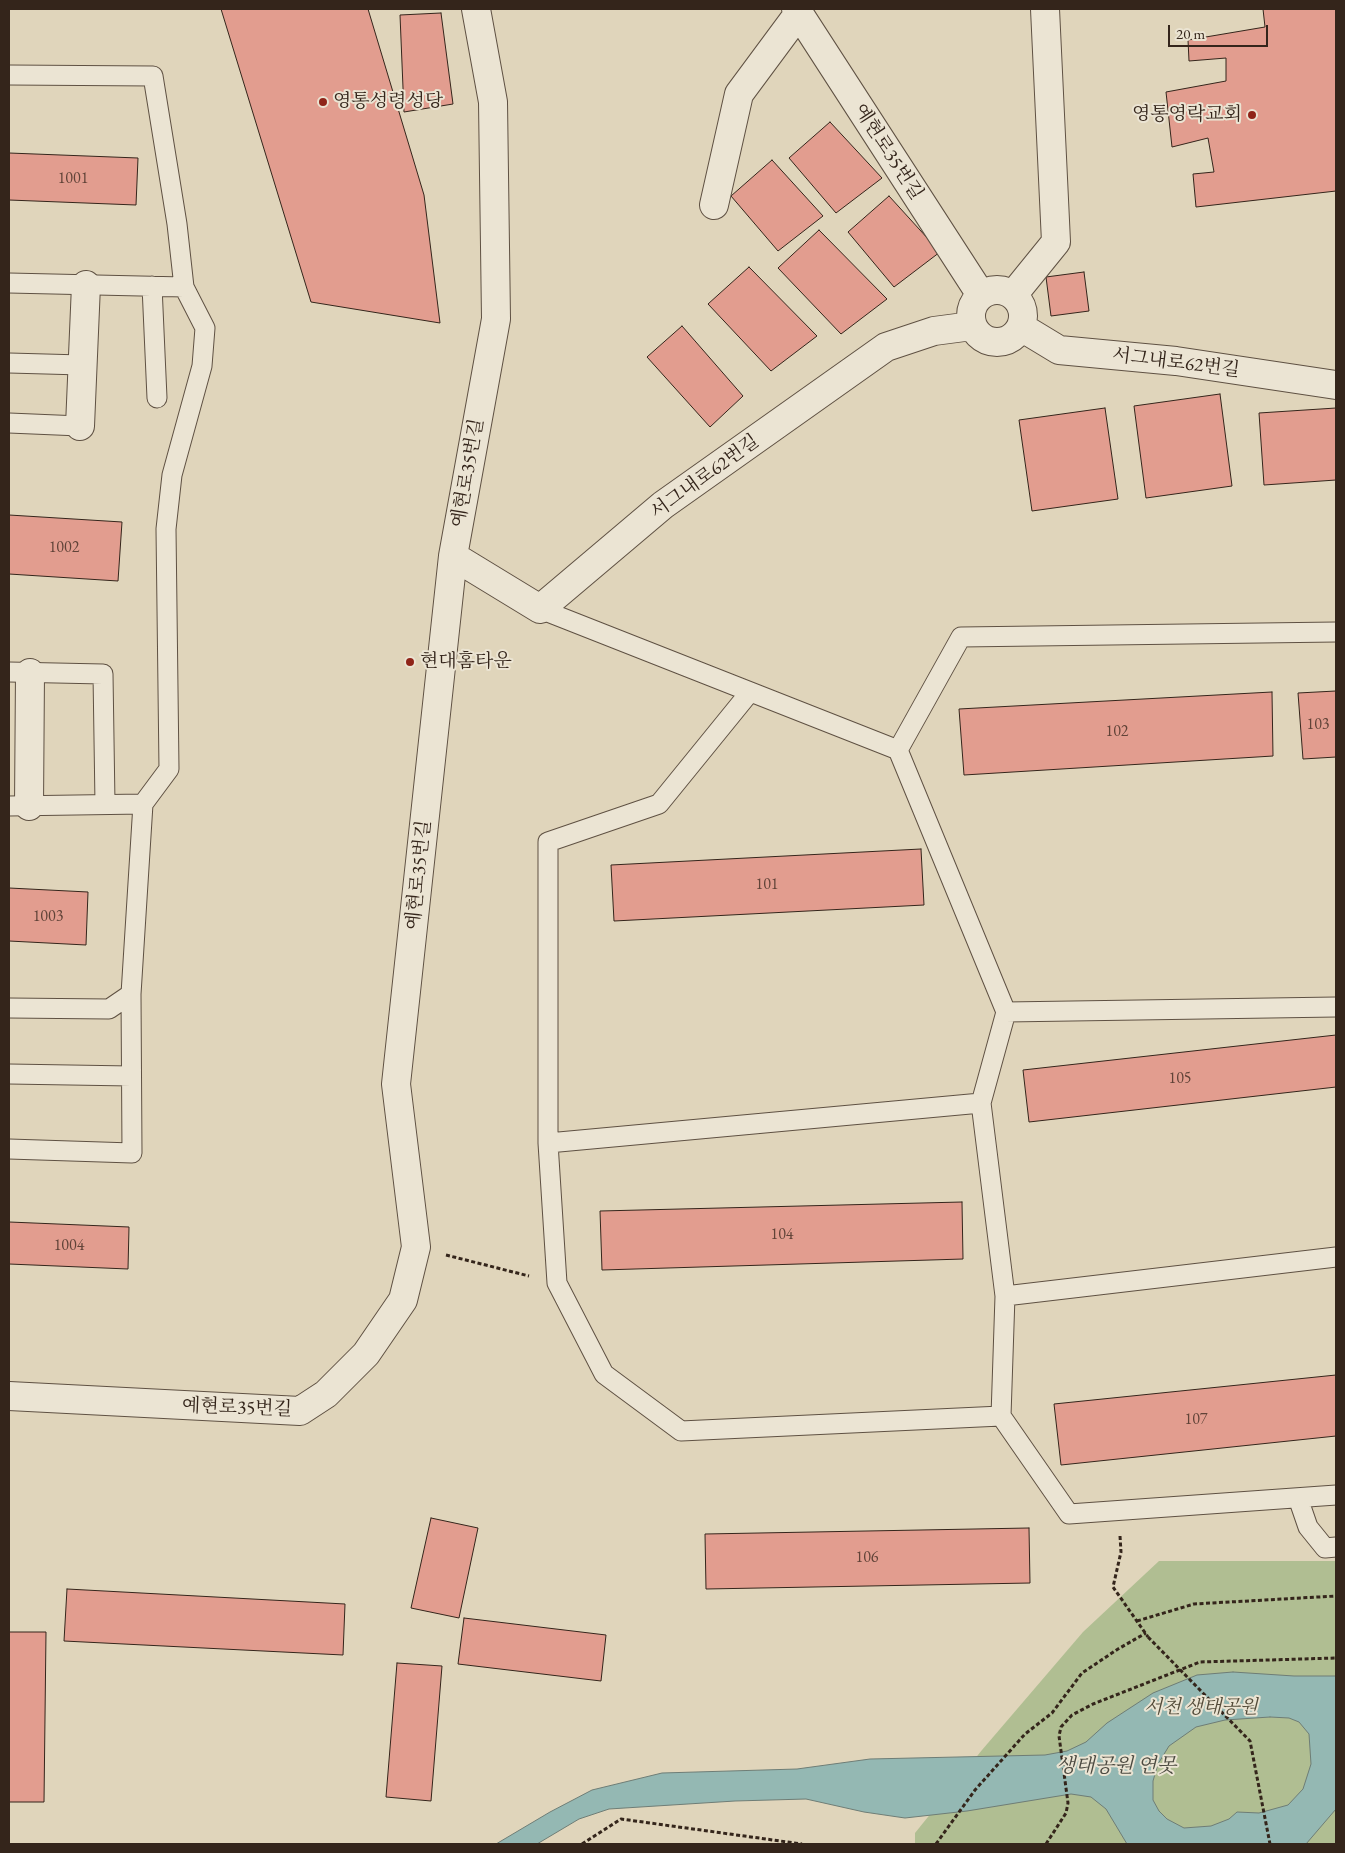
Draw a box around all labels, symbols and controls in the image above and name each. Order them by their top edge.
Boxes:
scale bar [1170,15,1270,47]
text: 20 m [1176,24,1205,43]
place label: 영통성령성당 [333,91,443,113]
marker: 영통성령성당 [317,96,329,108]
street label: 예현로35번길 [848,100,928,204]
place label: 영통영락교회 [1132,104,1242,126]
marker: 영통영락교회 [1246,109,1258,121]
house number: 1001 [58,169,88,189]
street label: 서그내로62번길 [1111,344,1241,382]
street label: 예현로35번길 [447,417,489,529]
street label: 서그내로62번길 [646,430,764,524]
house number: 1002 [49,538,79,558]
place label: 현대홈타운 [420,651,512,673]
marker: 현대홈타운 [404,656,416,668]
house number: 103 [1306,715,1330,735]
house number: 102 [1105,722,1129,742]
street label: 예현로35번길 [402,819,436,931]
house number: 101 [755,875,779,895]
house number: 1003 [33,907,63,927]
house number: 105 [1168,1069,1192,1089]
house number: 104 [770,1225,794,1245]
house number: 1004 [54,1236,84,1256]
street label: 예현로35번길 [182,1395,292,1421]
house number: 107 [1184,1410,1208,1430]
house number: 106 [855,1548,879,1568]
park label: 서천 생태공원 [1144,1697,1258,1719]
water label: 생태공원 연못 [1056,1755,1176,1779]

